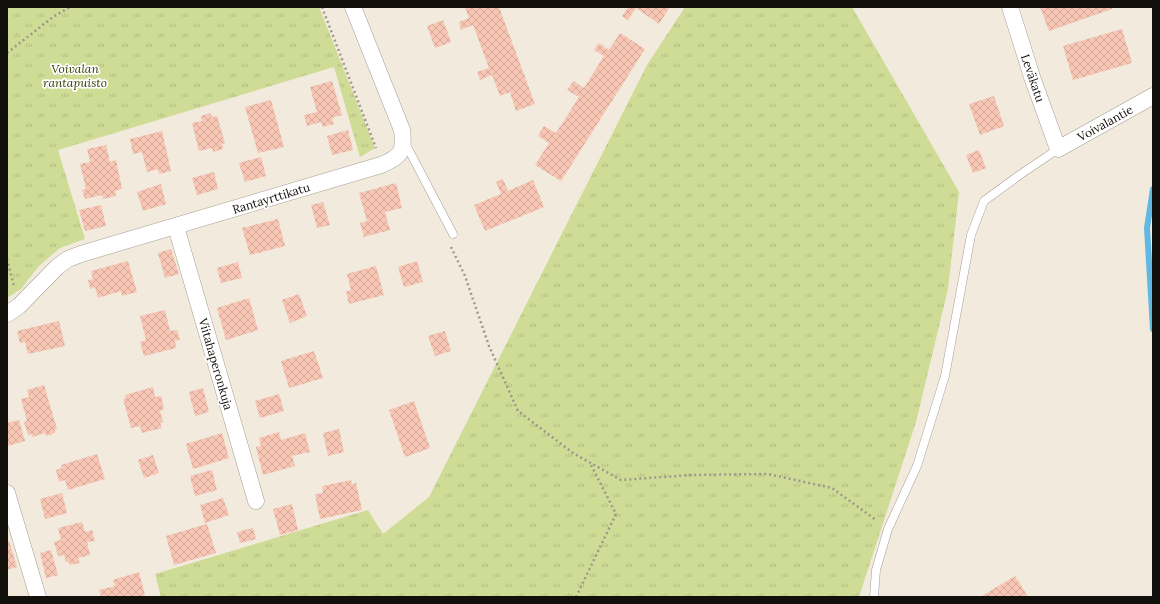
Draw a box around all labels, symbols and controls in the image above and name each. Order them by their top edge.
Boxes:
street label: Leväkatu [1018,52,1048,104]
park label: Voivalan rantapuisto [43,61,107,90]
street label: Voivalantie [1074,101,1136,145]
street label: Rantayrttikatu [230,179,312,217]
street label: Viitahaperonkuja [195,315,236,412]

